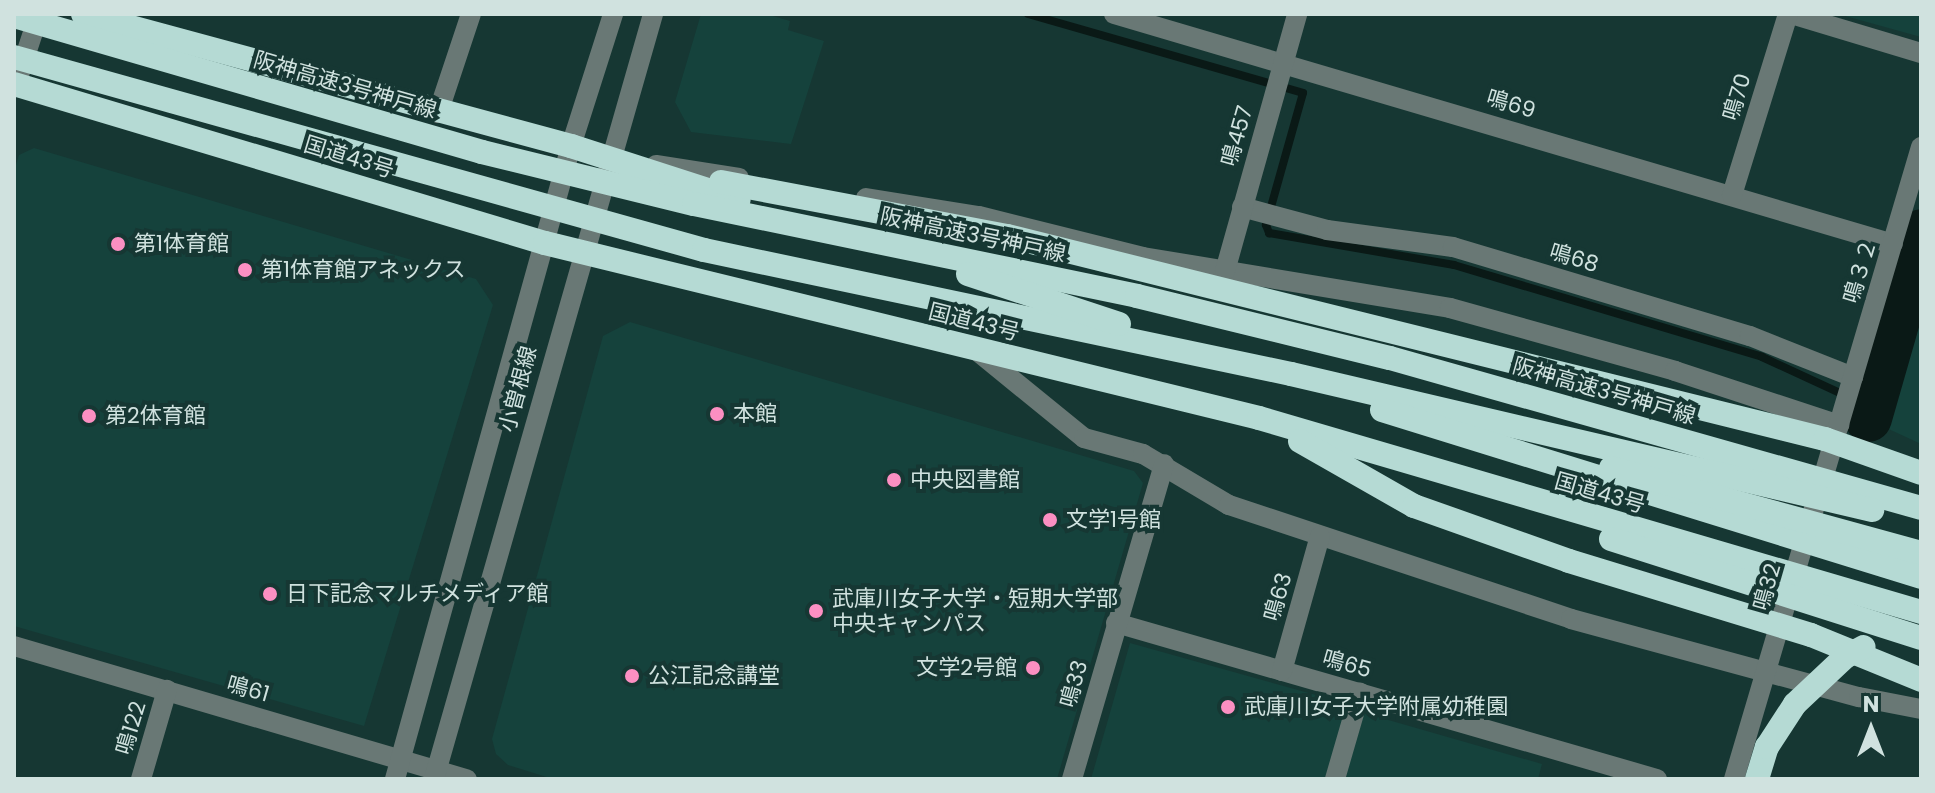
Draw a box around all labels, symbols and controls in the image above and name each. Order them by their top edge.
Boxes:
street label: 阪神高速3号神戸線 [251,46,439,124]
street label: 鳴70 [1717,70,1757,124]
street label: 鳴69 [1483,84,1539,124]
street label: 鳴457 [1216,103,1258,169]
street label: 国道43号 [301,131,397,183]
street label: 阪神高速3号神戸線 [878,202,1068,268]
place label: 第1体育館 [134,231,229,257]
marker: 第1体育館 [109,235,127,253]
street label: 鳴３２ [1838,236,1882,306]
street label: 鳴68 [1546,238,1602,278]
place label: 第1体育館アネックス [261,257,466,283]
marker: 第1体育館アネックス [236,261,254,279]
street label: 国道43号 [926,298,1022,346]
street label: 小曽根線 [494,343,542,435]
street label: 阪神高速3号神戸線 [1510,352,1698,430]
place label: 本館 [733,401,777,427]
place label: 第2体育館 [105,403,206,429]
marker: 本館 [708,405,726,423]
marker: 第2体育館 [80,407,98,425]
place label: 中央図書館 [910,467,1020,493]
street label: 国道43号 [1552,468,1648,518]
marker: 中央図書館 [885,471,903,489]
place label: 文学1号館 [1066,507,1161,533]
marker: 文学1号館 [1041,511,1059,529]
street label: 鳴32 [1748,560,1786,614]
street label: 鳴63 [1259,570,1297,624]
place label: 日下記念マルチメディア館 [286,581,550,607]
marker: 日下記念マルチメディア館 [261,585,279,603]
place label: 武庫川女子大学・短期大学部 中央キャンパス [832,585,1118,636]
marker: 武庫川女子大学・短期大学部 中央キャンパス [807,602,825,620]
street label: 鳴65 [1319,644,1375,684]
place label: 文学2号館 [916,655,1017,681]
street label: 鳴33 [1055,657,1093,711]
marker: 文学2号館 [1024,659,1042,677]
place label: 公江記念講堂 [648,663,780,689]
marker: 公江記念講堂 [623,667,641,685]
street label: 鳴61 [224,670,272,708]
north arrow [1831,689,1911,769]
text: N [1863,689,1879,720]
place label: 武庫川女子大学附属幼稚園 [1244,694,1508,720]
street label: 鳴122 [110,698,152,758]
marker: 武庫川女子大学附属幼稚園 [1219,698,1237,716]

